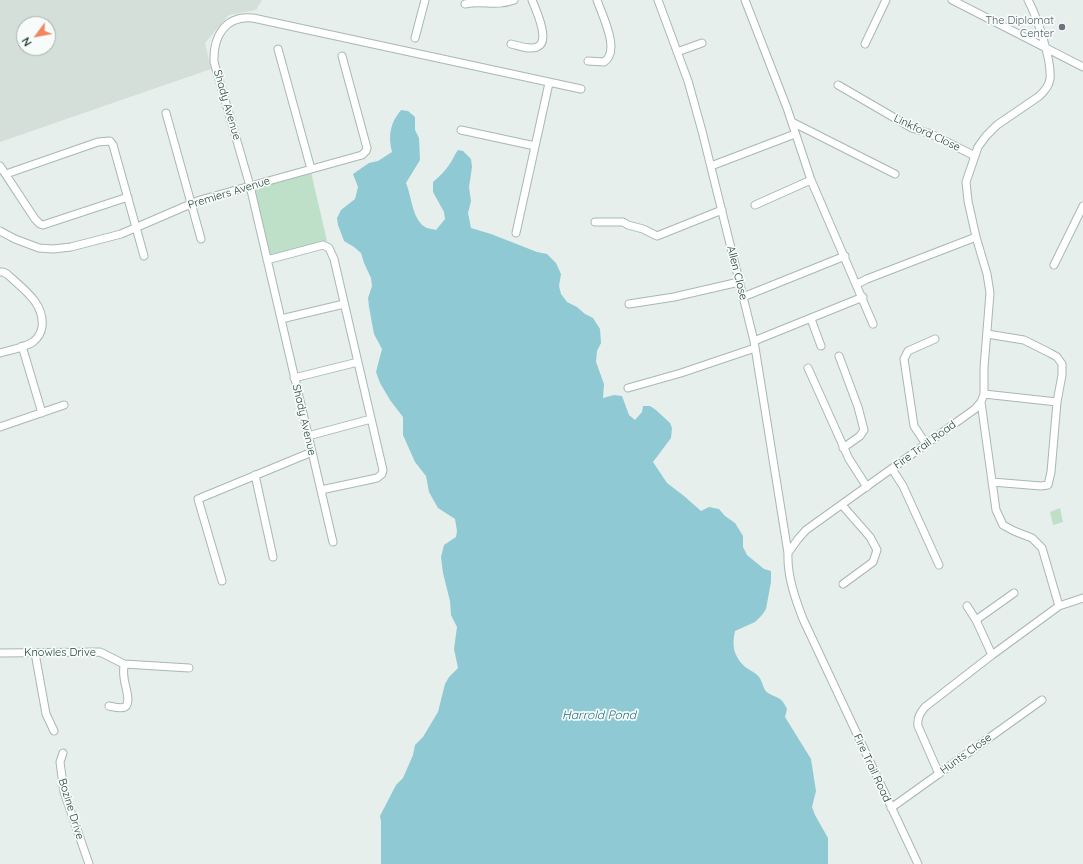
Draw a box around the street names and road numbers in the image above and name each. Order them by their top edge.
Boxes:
street label: Shady Avenue [211,68,243,142]
street label: Linkford Close [892,112,962,154]
street label: Premiers Avenue [186,174,272,212]
street label: Allen Close [724,245,750,301]
street label: Shady Avenue [289,383,319,457]
street label: Fire Trail Road [891,418,959,472]
street label: Knowles Drive [24,646,96,660]
street label: Hunts Close [938,731,994,777]
street label: Fire Trail Road [850,732,894,804]
street label: Bozine Drive [55,777,87,841]

